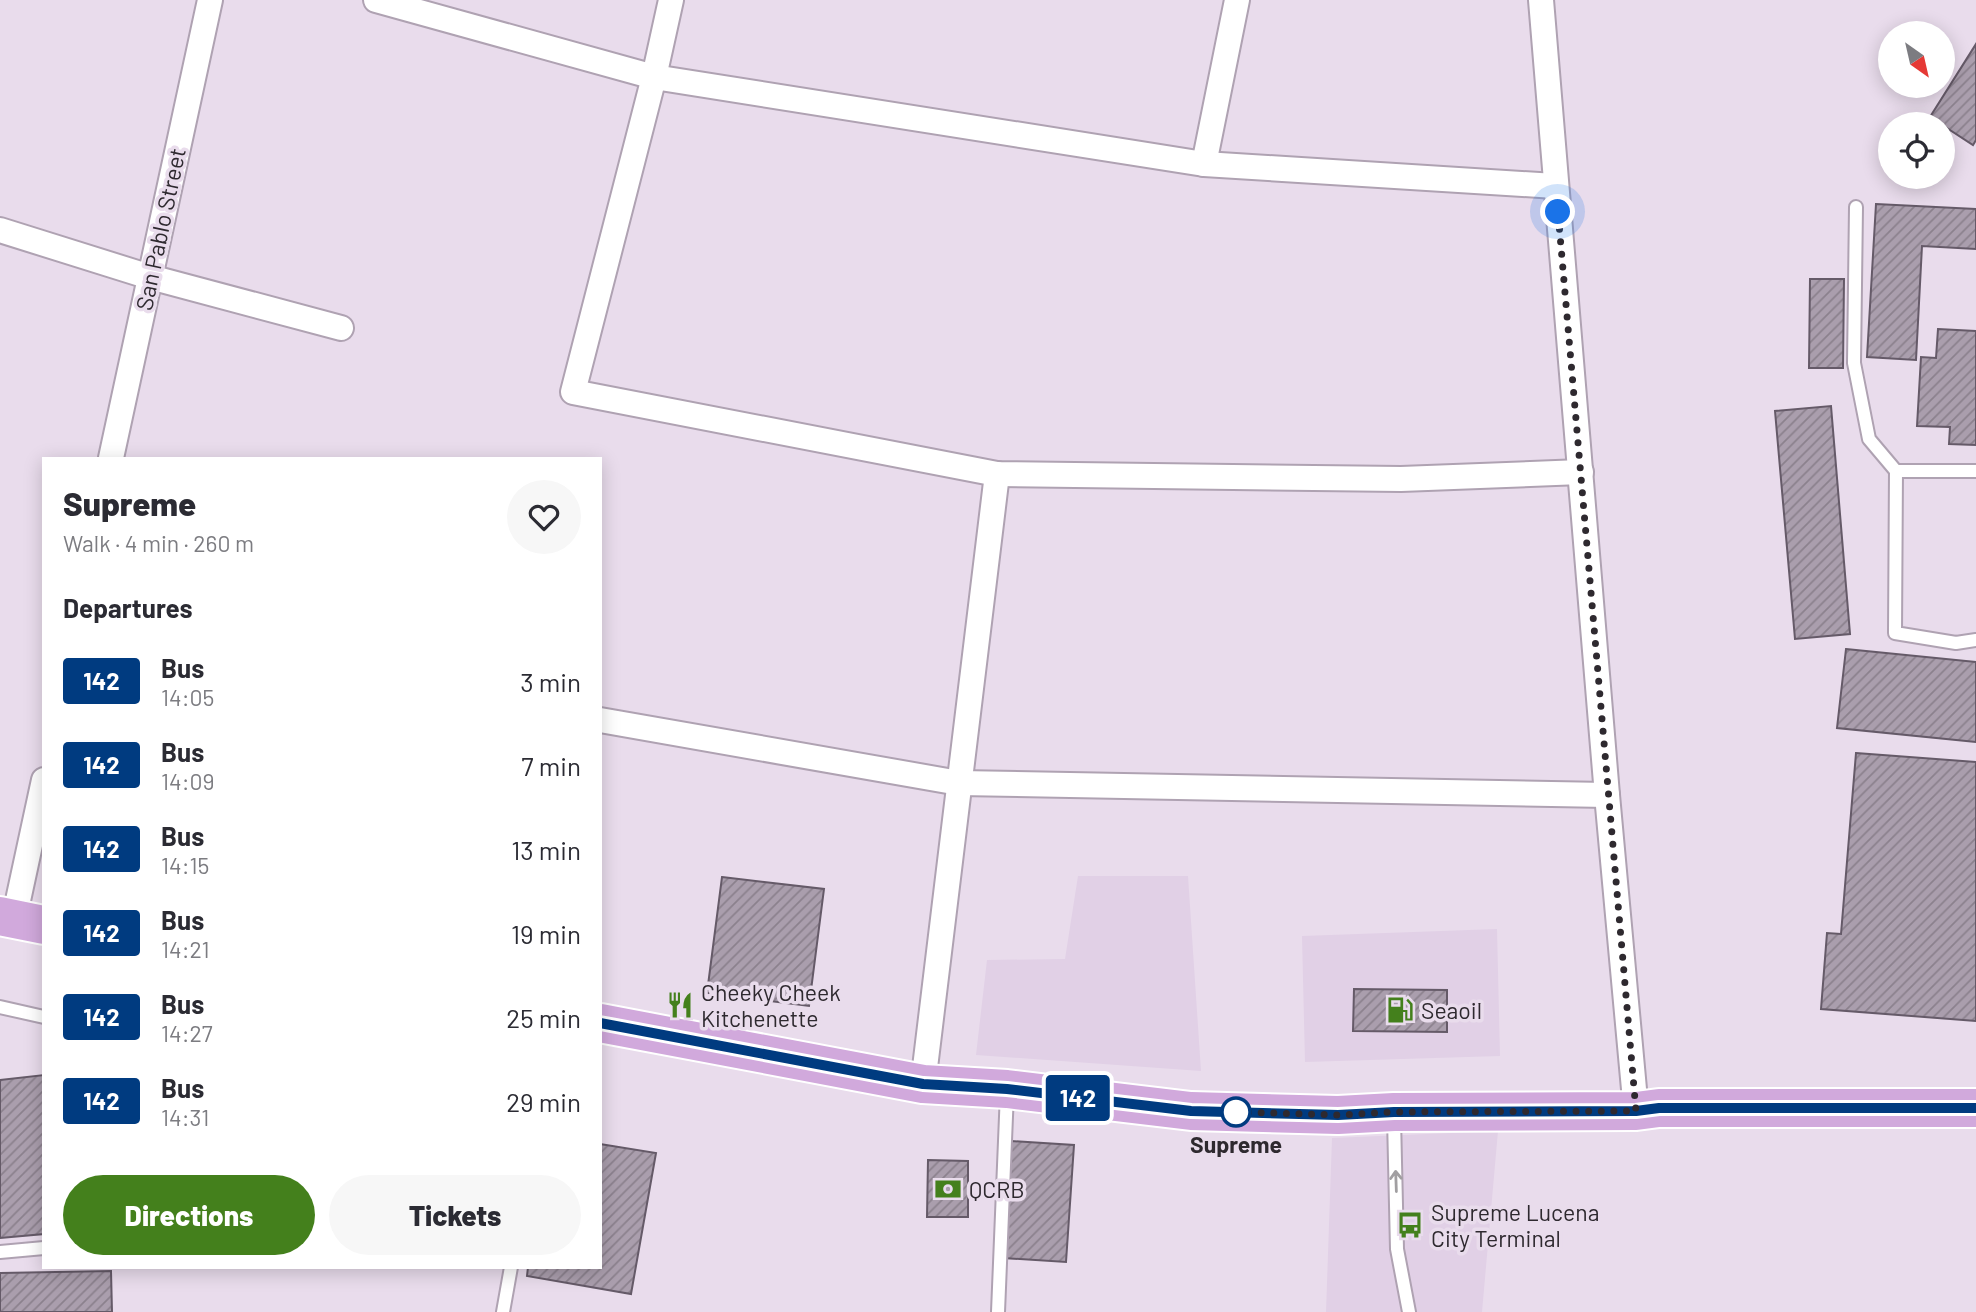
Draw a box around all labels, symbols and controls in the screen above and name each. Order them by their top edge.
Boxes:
north arrow [1878,21,1955,98]
map controls [1878,21,1955,189]
button: locate [1878,112,1955,189]
street label: San Pablo Street [129,145,191,313]
your location [1540,194,1575,229]
button: heart [507,480,581,554]
text: Supreme [63,483,196,523]
text: Walk · 4 min · 260 m [63,529,254,557]
text: Departures [63,592,193,623]
text: Bus [161,652,204,683]
text: 142 [83,666,120,695]
text: 3 min [520,666,581,697]
text: 14:05 [161,683,214,711]
text: Bus [161,736,204,767]
text: 142 [83,750,120,779]
text: 7 min [521,750,581,781]
text: 14:09 [161,767,215,795]
text: Bus [161,820,204,851]
text: 142 [83,834,120,863]
text: 13 min [511,834,581,865]
text: 14:15 [161,851,209,879]
text: Bus [161,904,204,935]
text: 142 [83,918,120,947]
text: 19 min [511,918,581,949]
text: 14:21 [161,935,210,963]
place label: Cheeky Cheek Kitchenette [701,978,841,1032]
text: Bus [161,988,204,1019]
restaurant icon: Cheeky Cheek Kitchenette [665,990,695,1020]
fuel station icon: Seaoil [1385,995,1415,1025]
place label: Seaoil [1421,996,1482,1024]
text: 142 [83,1002,120,1031]
text: 25 min [506,1002,581,1033]
text: 14:27 [161,1019,213,1047]
text: Bus [161,1072,204,1103]
line badge: 142 [1038,1075,1118,1121]
text: 142 [1060,1083,1096,1112]
text: 142 [83,1086,120,1115]
text: 29 min [506,1086,581,1117]
marker: Supreme [1221,1097,1251,1127]
text: 14:31 [161,1103,209,1131]
place label: Supreme [1190,1130,1282,1158]
one-way arrow [1389,1169,1403,1192]
bank icon: QCRB [933,1174,963,1204]
button: Directions [63,1175,315,1255]
button: Tickets [329,1175,581,1255]
place label: QCRB [969,1175,1025,1203]
place label: Supreme Lucena City Terminal [1431,1198,1599,1252]
bus stop icon: Supreme Lucena City Terminal [1395,1210,1425,1240]

